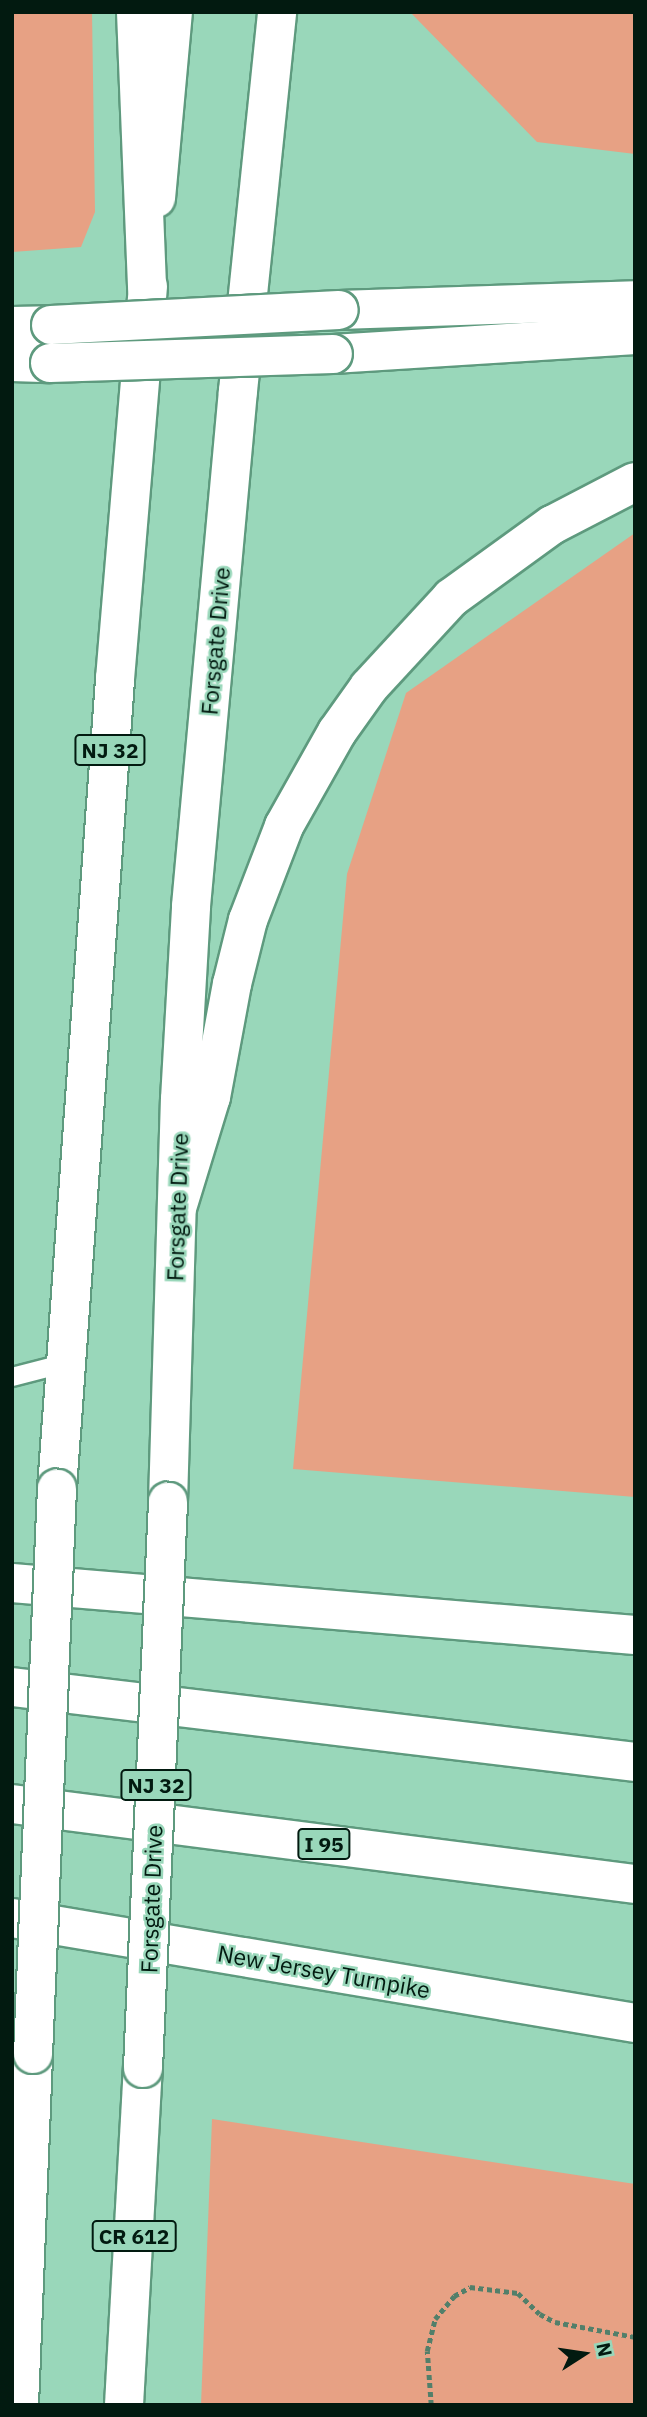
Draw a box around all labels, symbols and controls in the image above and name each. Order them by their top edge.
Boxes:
street label: Forsgate Drive [195,566,235,716]
road number: NJ 32 [73,732,147,768]
street label: Forsgate Drive [161,1132,193,1282]
road number: NJ 32 [119,1768,193,1802]
street label: Forsgate Drive [135,1824,167,1974]
road number: I 95 [296,1826,352,1862]
street label: New Jersey Turnpike [216,1939,432,2003]
road number: CR 612 [90,2218,178,2254]
north arrow [549,2319,619,2389]
text: N [591,2340,618,2359]

